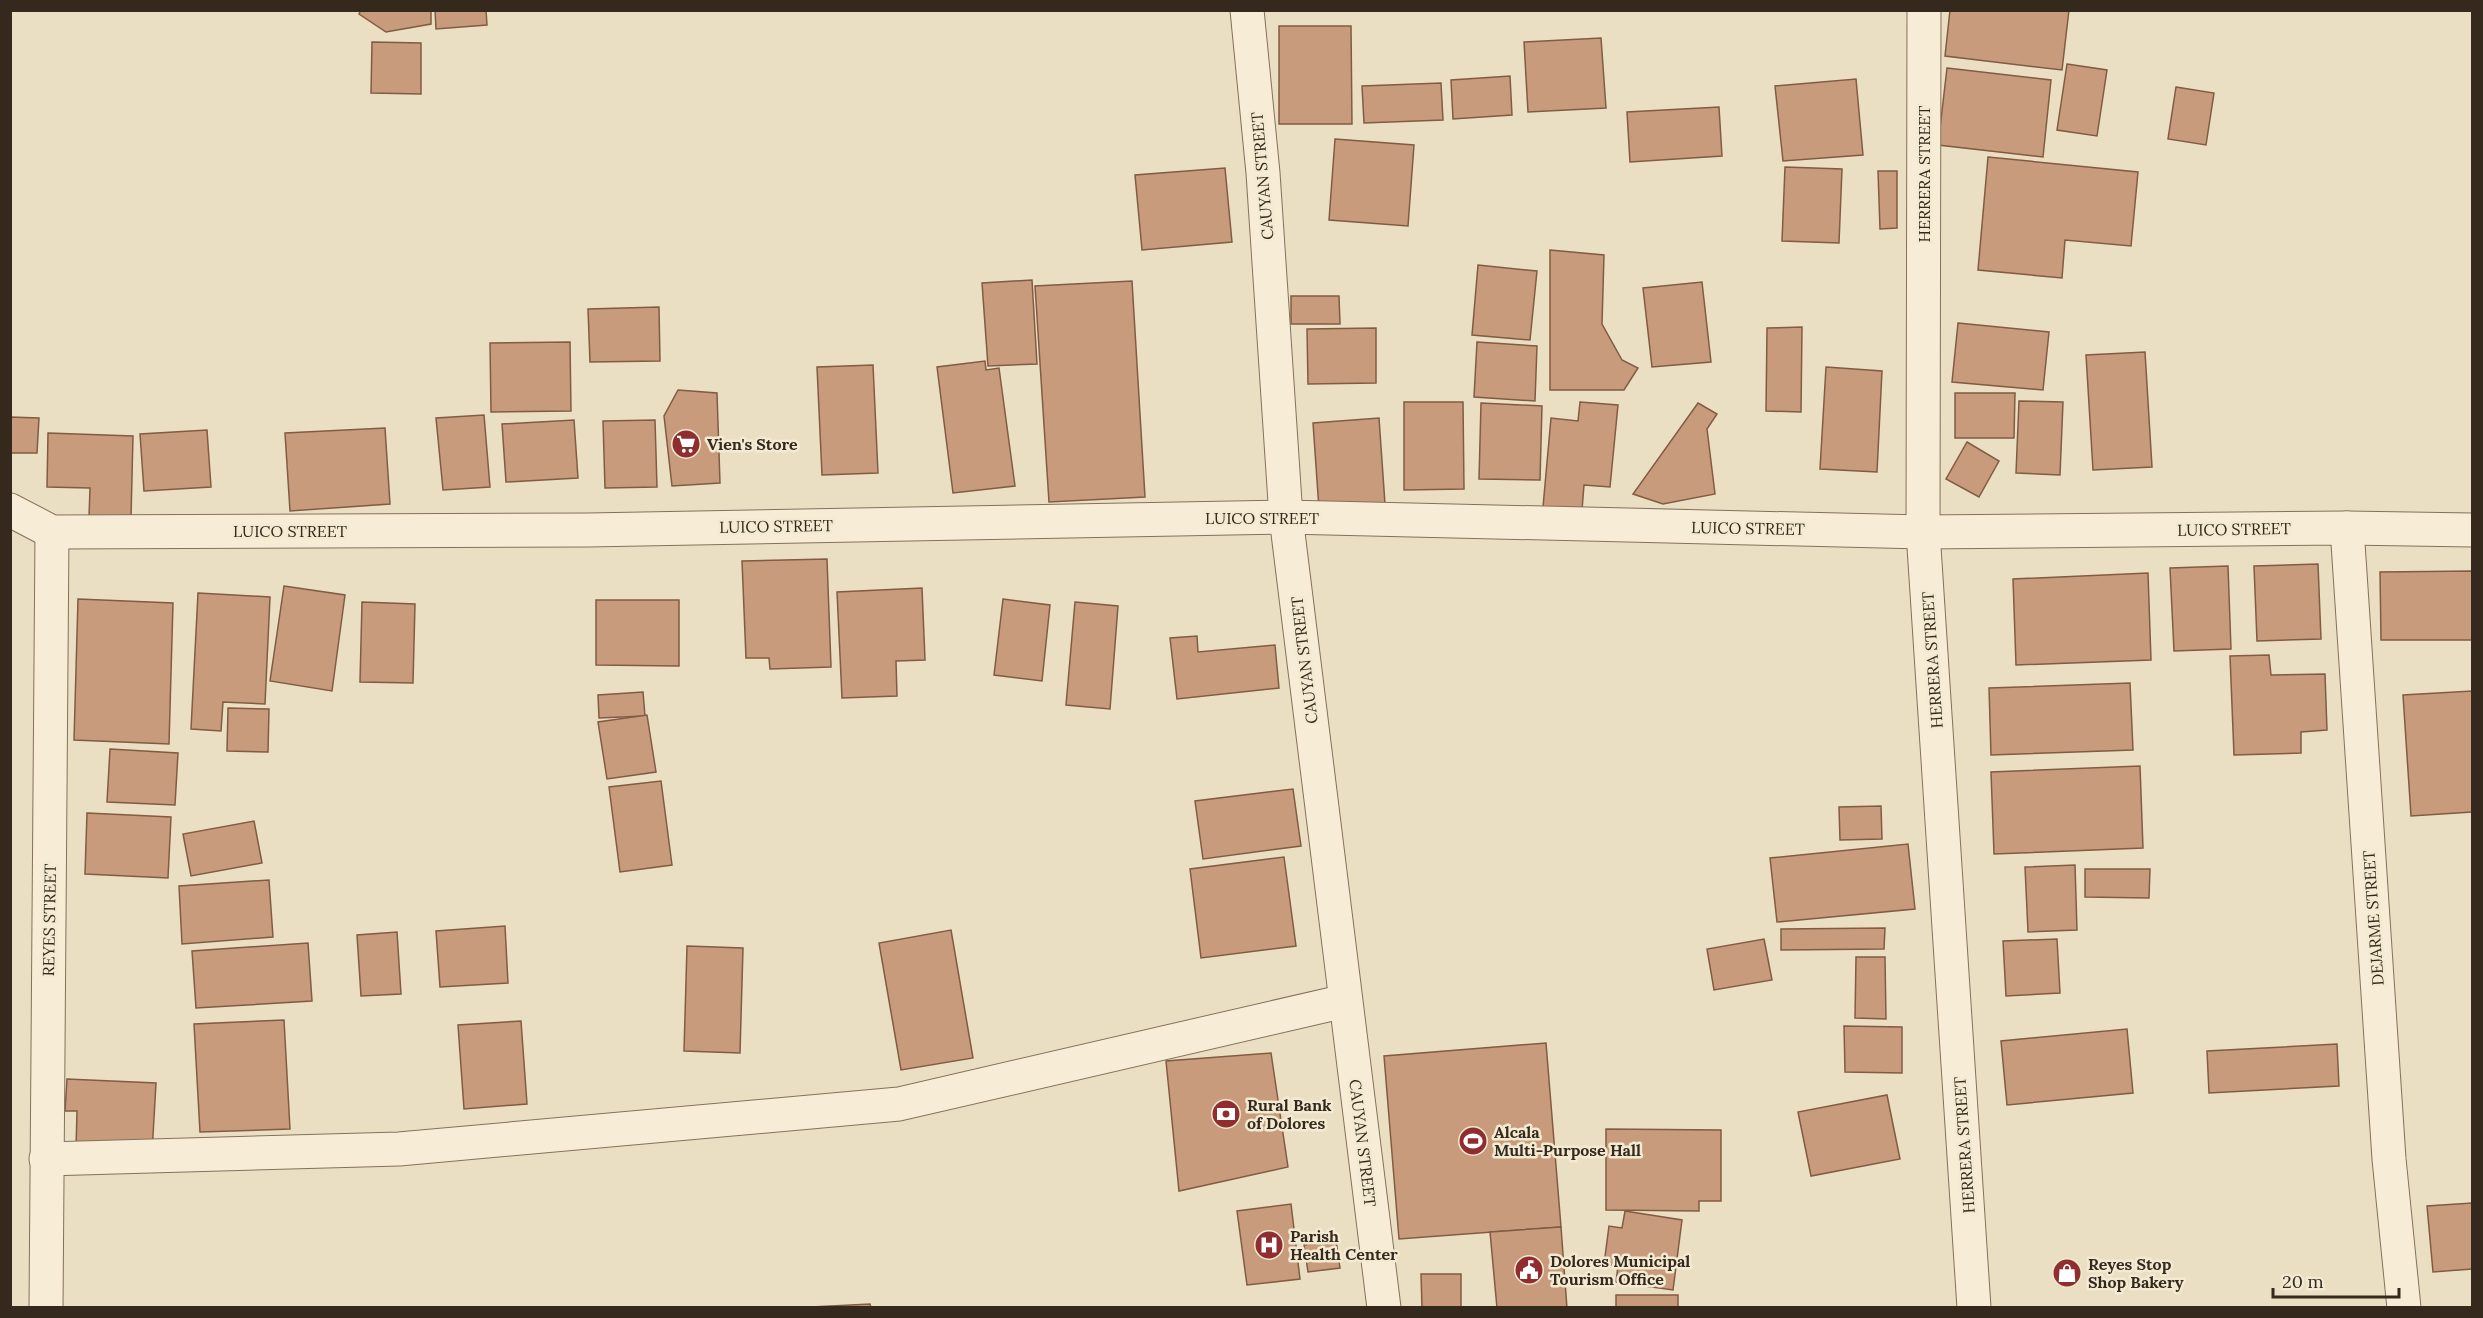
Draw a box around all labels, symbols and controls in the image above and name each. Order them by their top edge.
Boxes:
street label: HERRERA STREET [1914,105,1934,243]
street label: CAUYAN STREET [1246,111,1278,241]
supermarket icon: Vien's Store [670,428,702,460]
place label: Vien's Store [707,434,798,454]
street label: LUICO STREET [1205,508,1319,528]
street label: LUICO STREET [719,515,833,537]
street label: LUICO STREET [1691,517,1805,539]
street label: LUICO STREET [2177,518,2291,540]
street label: LUICO STREET [233,521,347,541]
street label: HERRERA STREET [1917,591,1947,729]
street label: CAUYAN STREET [1286,595,1322,725]
street label: DEJARME STREET [2358,850,2388,986]
street label: REYES STREET [38,863,60,977]
street label: HERRERA STREET [1949,1076,1979,1214]
street label: CAUYAN STREET [1345,1078,1381,1208]
place label: Rural Bank of Dolores [1247,1095,1332,1133]
bank icon: Rural Bank of Dolores [1210,1098,1242,1130]
place label: Alcala Multi-Purpose Hall [1494,1122,1641,1160]
sports icon: Alcala Multi-Purpose Hall [1457,1125,1489,1157]
place label: Parish Health Center [1290,1226,1398,1264]
hospital icon: Parish Health Center [1253,1229,1285,1261]
place label: Dolores Municipal Tourism Office [1550,1251,1690,1289]
public building icon: Dolores Municipal Tourism Office [1513,1254,1545,1286]
place label: Reyes Stop Shop Bakery [2088,1254,2184,1292]
shop icon: Reyes Stop Shop Bakery [2051,1257,2083,1289]
scale bar [2273,1261,2399,1299]
text: 20 m [2282,1270,2324,1293]

